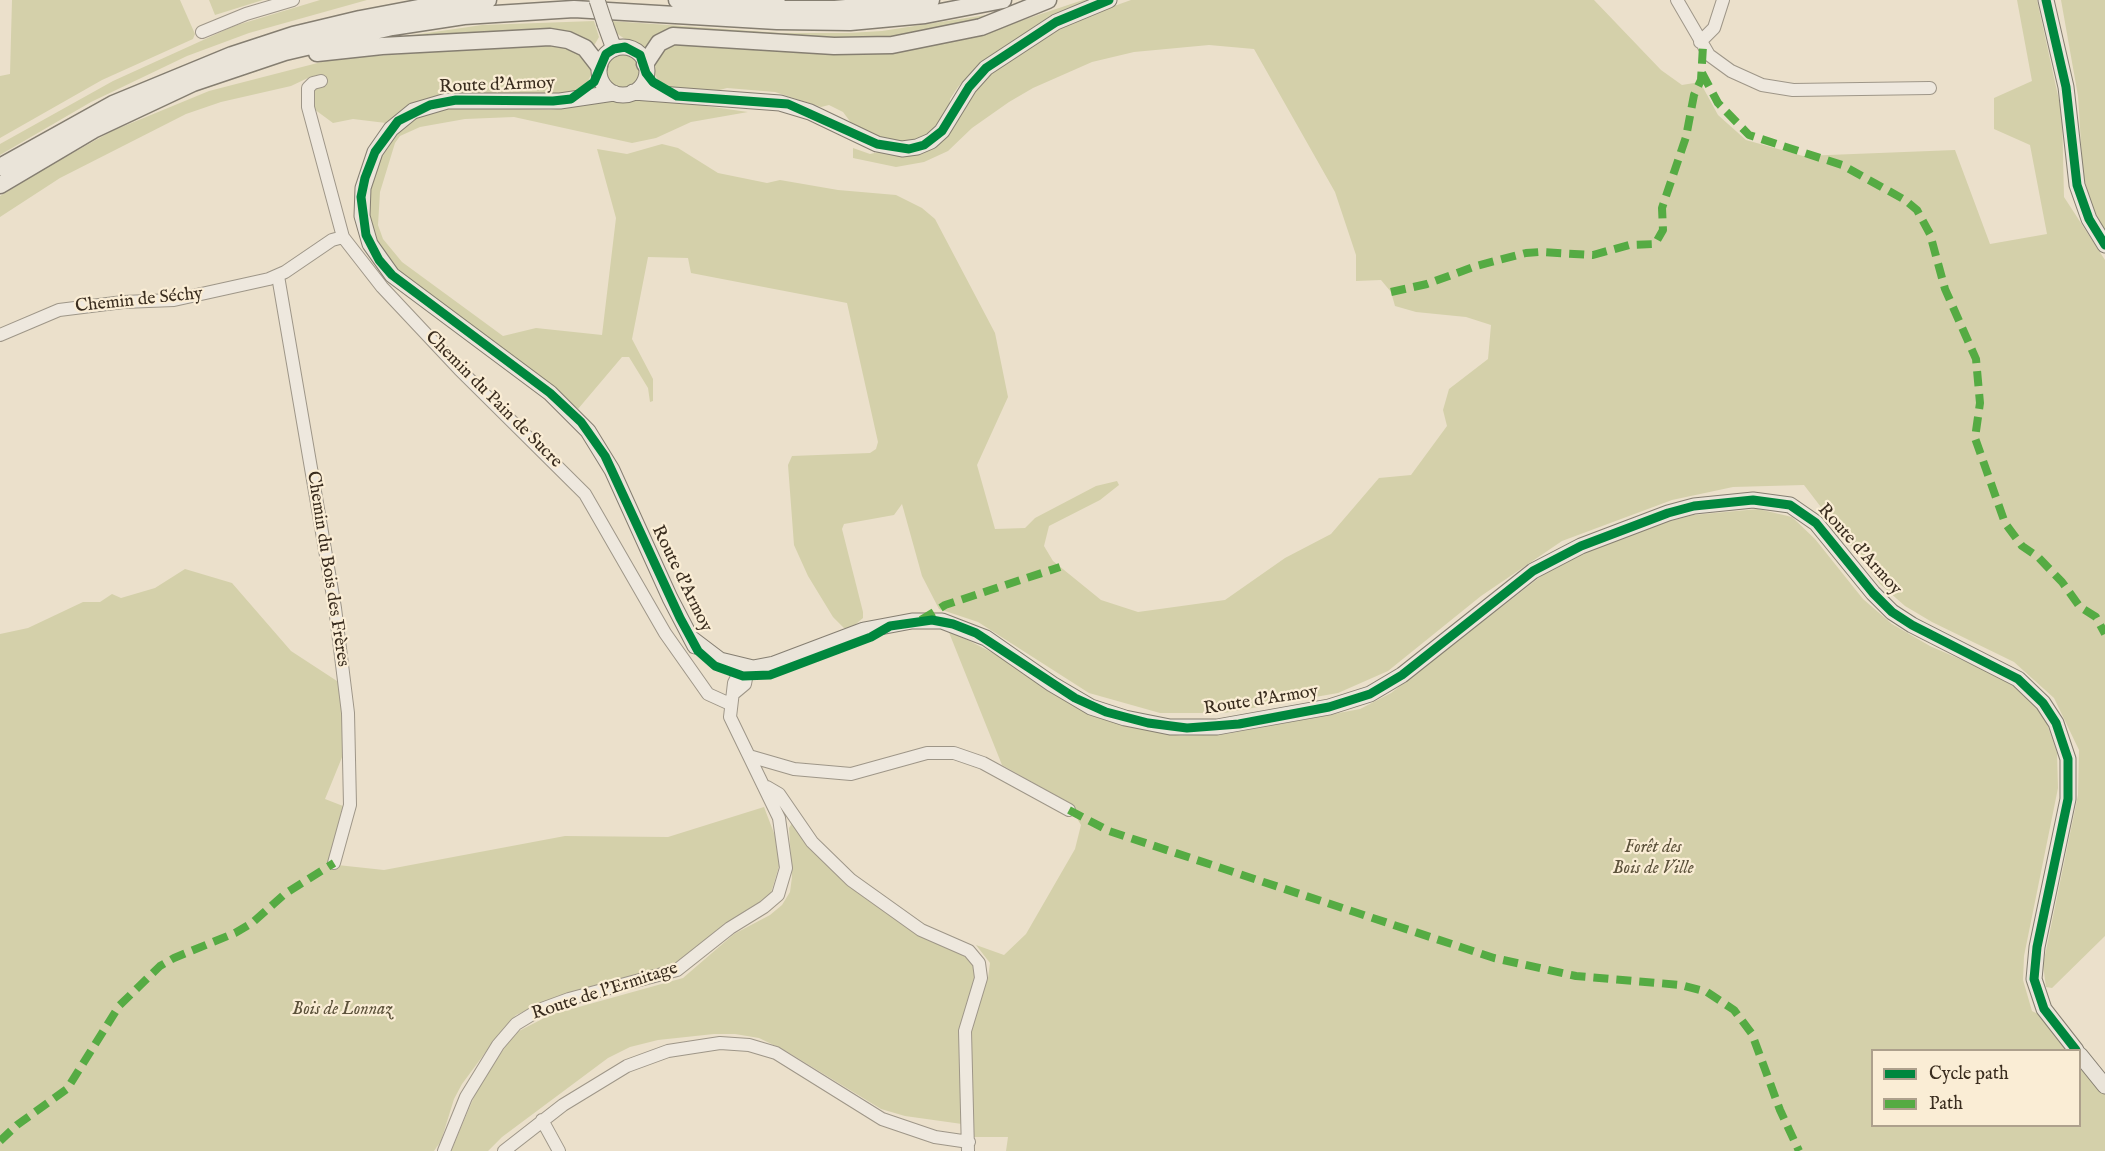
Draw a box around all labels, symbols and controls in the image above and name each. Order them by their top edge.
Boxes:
street label: Route d'Armoy [439,73,555,99]
street label: Chemin de Séchy [74,284,204,318]
street label: Chemin du Pain de Sucre [420,327,566,473]
street label: Chemin du Bois des Frères [301,470,353,668]
street label: Route d'Armoy [1812,500,1906,600]
street label: Route d'Armoy [646,522,716,636]
street label: Route d'Armoy [1202,681,1320,721]
park label: Forêt des Bois de Ville [1612,837,1694,880]
street label: Route de l'Ermitage [529,958,681,1026]
park label: Bois de Lonnaz [292,999,392,1021]
legend [1871,1049,2081,1127]
text: Cycle path [1929,1063,2009,1086]
text: Path [1929,1093,1963,1116]

